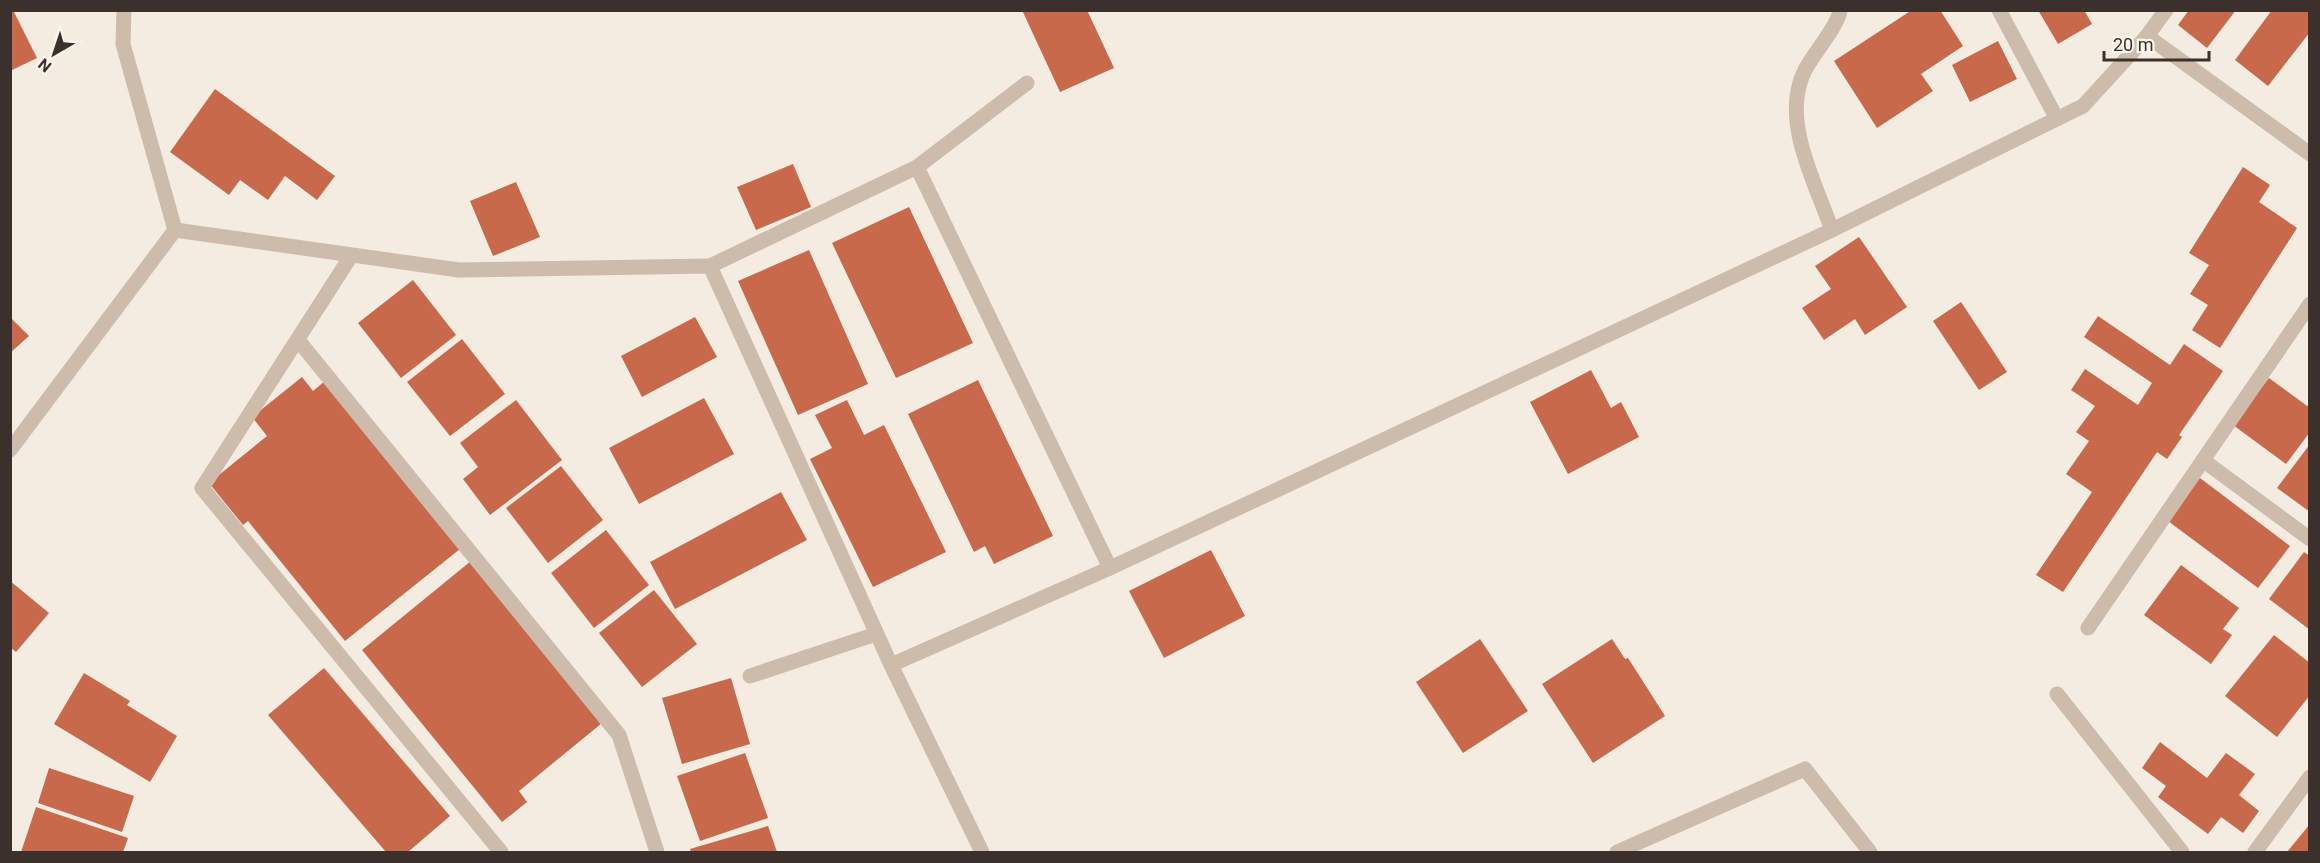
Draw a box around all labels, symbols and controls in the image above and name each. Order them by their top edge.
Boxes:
north arrow [24,24,84,84]
scale bar [2104,24,2209,62]
text: 20 m [2113,34,2153,55]
text: N [35,54,55,76]

